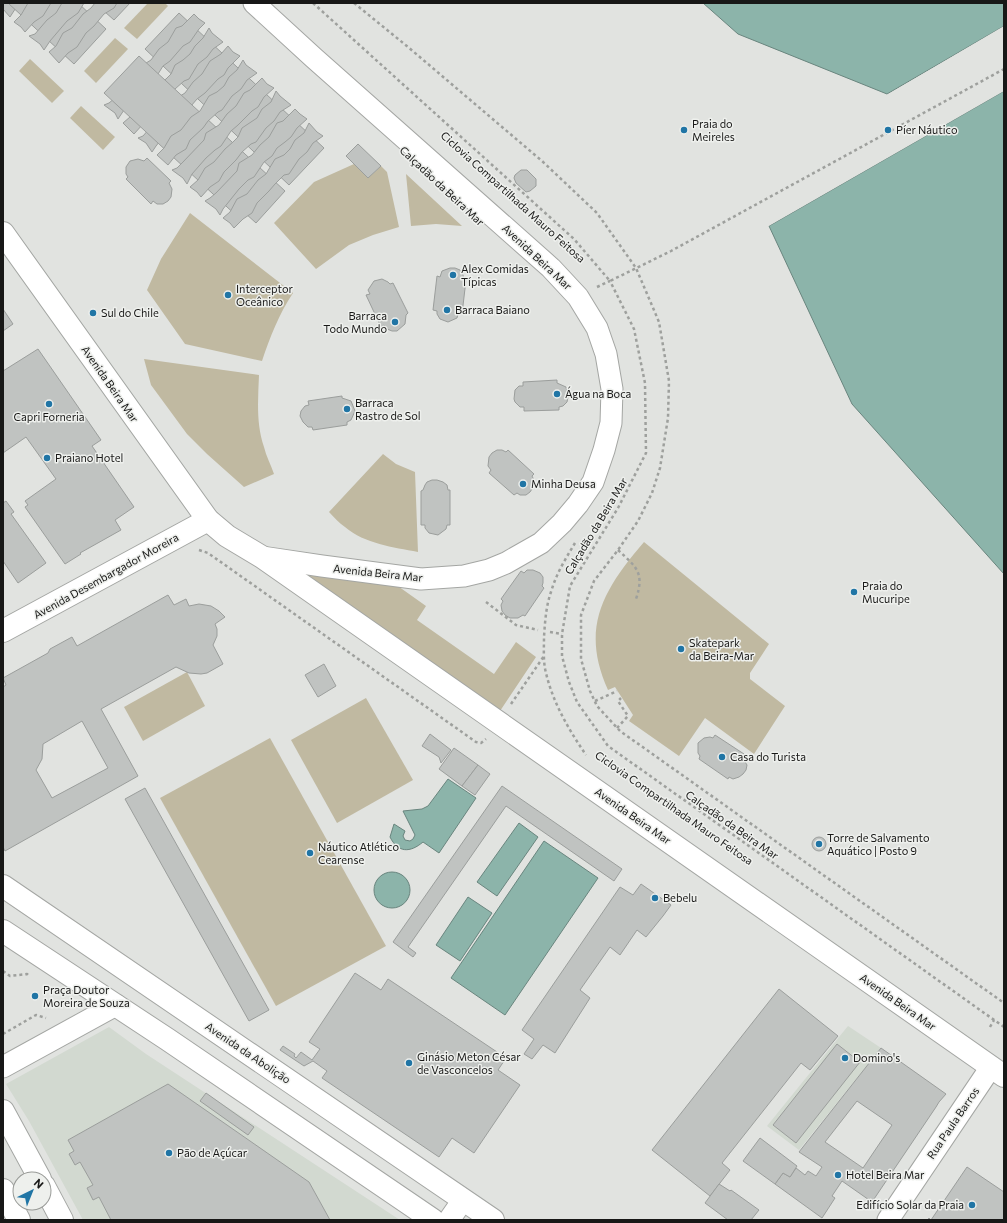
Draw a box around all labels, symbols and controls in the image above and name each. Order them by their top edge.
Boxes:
place label: Praia do Meireles [692,117,735,143]
place label: Píer Náutico [896,123,958,136]
marker: Praia do Meireles [679,125,689,135]
marker: Píer Náutico [883,125,893,135]
street label: Ciclovia Compartilhada Mauro Feitosa [439,128,588,265]
street label: Calçadão da Beira Mar [397,143,488,229]
street label: Avenida Beira Mar [500,221,575,293]
place label: Alex Comidas Típicas [461,262,529,288]
marker: Alex Comidas Típicas [448,270,458,280]
place label: Interceptor Oceânico [236,282,293,308]
marker: Interceptor Oceânico [223,290,233,300]
place label: Barraca Baiano [455,303,530,316]
marker: Barraca Baiano [442,305,452,315]
place label: Sul do Chile [101,306,159,319]
marker: Sul do Chile [88,308,98,318]
place label: Barraca Todo Mundo [323,309,387,335]
marker: Barraca Todo Mundo [390,317,400,327]
street label: Avenida Beira Mar [79,343,142,425]
place label: Água na Boca [565,386,631,400]
marker: Água na Boca [552,389,562,399]
place label: Barraca Rastro de Sol [355,396,421,422]
marker: Capri Forneria [44,399,54,409]
marker: Barraca Rastro de Sol [342,404,352,414]
place label: Capri Forneria [13,410,85,423]
place label: Praiano Hotel [55,451,123,464]
marker: Praiano Hotel [42,453,52,463]
street label: Calçadão da Beira Mar [561,474,630,577]
place label: Minha Deusa [531,477,596,490]
marker: Minha Deusa [518,479,528,489]
street label: Avenida Desembargador Moreira [31,530,181,621]
street label: Avenida Beira Mar [333,561,424,584]
place label: Praia do Mucuripe [862,579,910,605]
marker: Praia do Mucuripe [849,587,859,597]
place label: Skatepark da Beira-Mar [689,636,755,662]
marker: Skatepark da Beira-Mar [676,644,686,654]
street label: Ciclovia Compartilhada Mauro Feitosa [593,748,756,867]
place label: Casa do Turista [730,750,806,763]
marker: Casa do Turista [717,752,727,762]
street label: Avenida Beira Mar [593,784,674,847]
street label: Calçadão da Beira Mar [683,788,782,862]
place label: Torre de Salvamento Aquático | Posto 9 [827,831,930,857]
marker: Torre de Salvamento Aquático | Posto 9 [814,839,824,849]
place label: Náutico Atlético Cearense [318,840,400,866]
marker: Náutico Atlético Cearense [305,848,315,858]
place label: Bebelu [663,891,697,904]
marker: Bebelu [650,893,660,903]
street label: Avenida Beira Mar [858,970,939,1033]
place label: Praça Doutor Moreira de Souza [43,983,130,1009]
marker: Praça Doutor Moreira de Souza [30,991,40,1001]
street label: Avenida da Abolição [203,1019,294,1086]
place label: Ginásio Meton César de Vasconcelos [417,1050,521,1076]
place label: Domino's [853,1051,900,1064]
marker: Domino's [840,1053,850,1063]
marker: Ginásio Meton César de Vasconcelos [404,1058,414,1068]
street label: Rua Paula Barros [924,1084,981,1161]
place label: Pão de Açúcar [177,1146,248,1159]
marker: Pão de Açúcar [164,1148,174,1158]
place label: Hotel Beira Mar [846,1168,925,1181]
marker: Hotel Beira Mar [833,1170,843,1180]
north arrow [12,1171,52,1211]
text: N [32,1176,47,1191]
place label: Edifício Solar da Praia [856,1198,964,1211]
marker: Edifício Solar da Praia [967,1200,977,1210]

